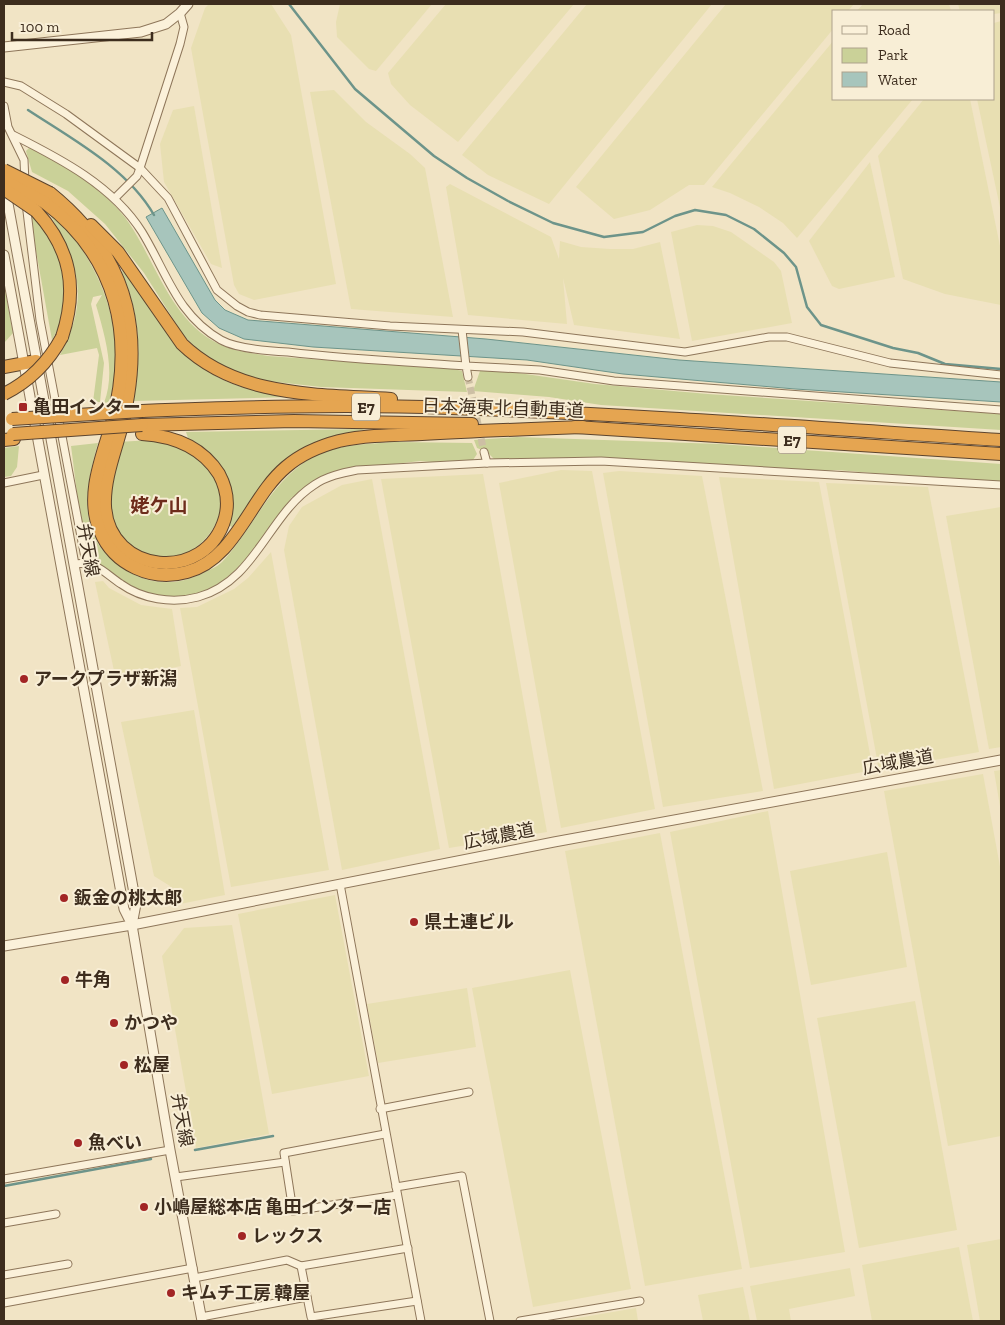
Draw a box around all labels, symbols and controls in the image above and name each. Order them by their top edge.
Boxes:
scale bar [12,10,152,42]
legend [832,10,995,100]
text: 100 m [20,18,59,36]
text: Road [878,21,911,39]
text: Park [878,46,908,64]
text: Water [878,71,918,89]
road number: E7 [352,394,380,421]
street label: 日本海東北自動車道 [422,394,584,422]
place label: 亀田インター [33,396,141,418]
marker: 亀田インター [17,401,29,413]
road number: E7 [778,426,806,454]
district label: 姥ケ山 [130,494,188,517]
street label: 弁天線 [72,522,104,578]
place label: アークプラザ新潟 [34,668,177,690]
marker: アークプラザ新潟 [18,673,30,685]
street label: 広域農道 [861,745,935,779]
street label: 広域農道 [462,818,536,854]
place label: 鈑金の桃太郎 [73,887,182,909]
marker: 鈑金の桃太郎 [58,892,70,904]
place label: 県土連ビル [424,911,514,933]
marker: 県土連ビル [408,916,420,928]
place label: 牛角 [75,969,111,991]
marker: 牛角 [59,974,71,986]
place label: かつや [124,1012,178,1034]
marker: かつや [108,1017,120,1029]
place label: 松屋 [134,1054,170,1076]
marker: 松屋 [118,1059,130,1071]
street label: 弁天線 [166,1092,198,1148]
place label: 魚べい [88,1132,142,1154]
marker: 魚べい [72,1137,84,1149]
place label: 小嶋屋総本店 亀田インター店 [154,1196,391,1218]
marker: 小嶋屋総本店 亀田インター店 [138,1201,150,1213]
place label: レックス [252,1225,323,1247]
marker: レックス [236,1230,248,1242]
place label: キムチ工房 韓屋 [181,1282,310,1304]
marker: キムチ工房 韓屋 [165,1287,177,1299]

